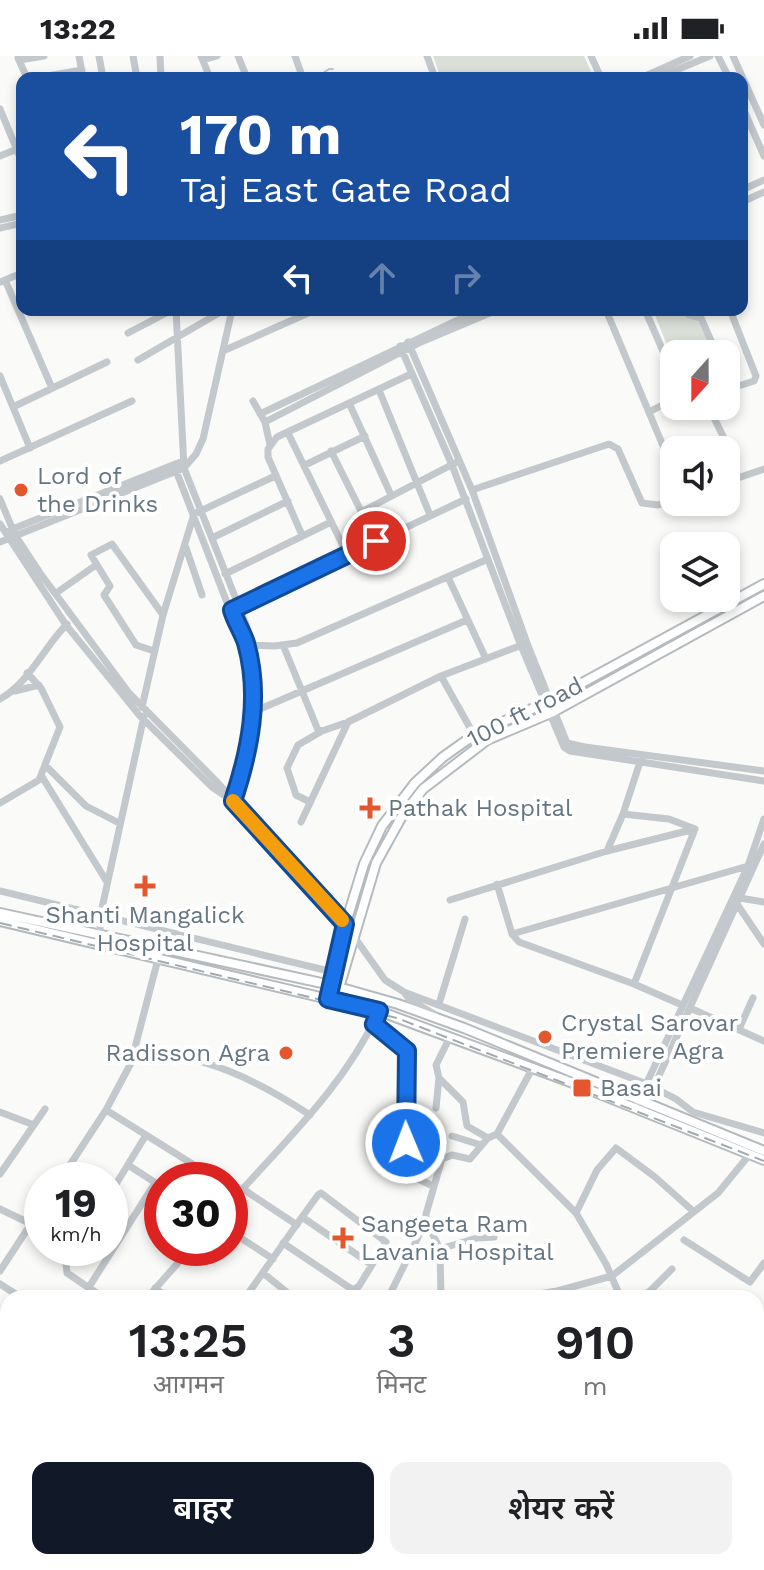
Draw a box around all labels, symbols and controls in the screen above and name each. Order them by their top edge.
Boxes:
text: 13:22 [40,11,116,46]
text: 170 m [180,102,342,168]
icon: left [48,104,152,208]
text: Taj East Gate Road [180,169,512,211]
icon: left [276,256,320,300]
icon: ahead [360,256,404,300]
icon: right [444,256,488,300]
north arrow [660,340,740,420]
map controls [660,340,740,612]
button: sound [660,436,740,516]
place label: Lord of the Drinks [37,462,158,518]
marker: Lord of the Drinks [12,481,30,499]
pin [342,507,410,575]
icon: arrive [354,519,398,563]
button: layers [660,532,740,612]
street label: 100 ft road [463,671,587,753]
place label: Pathak Hospital [388,794,573,822]
marker: Pathak Hospital [359,797,381,819]
marker: Shanti Mangalick Hospital [134,875,156,897]
place label: Shanti Mangalick Hospital [45,901,245,957]
place label: Crystal Sarovar Premiere Agra [561,1009,739,1065]
marker: Crystal Sarovar Premiere Agra [536,1028,554,1046]
place label: Radisson Agra [106,1039,270,1067]
marker: Radisson Agra [277,1044,295,1062]
place label: Basai [600,1074,662,1102]
marker: Basai [571,1077,593,1099]
position arrow [364,1101,448,1185]
speed limit sign: 30 [144,1162,248,1266]
text: 19 [55,1180,97,1227]
place label: Sangeeta Ram Lavania Hospital [361,1210,554,1266]
text: km/h [50,1222,102,1246]
marker: Sangeeta Ram Lavania Hospital [332,1227,354,1249]
text: 13:25 [129,1312,248,1369]
text: 3 [387,1312,416,1369]
text: 910 [555,1314,635,1371]
text: आगमन [153,1369,224,1399]
text: मिनट [376,1369,426,1399]
text: m [583,1371,608,1401]
button: बाहर [32,1462,374,1554]
button: शेयर करें [390,1462,732,1554]

